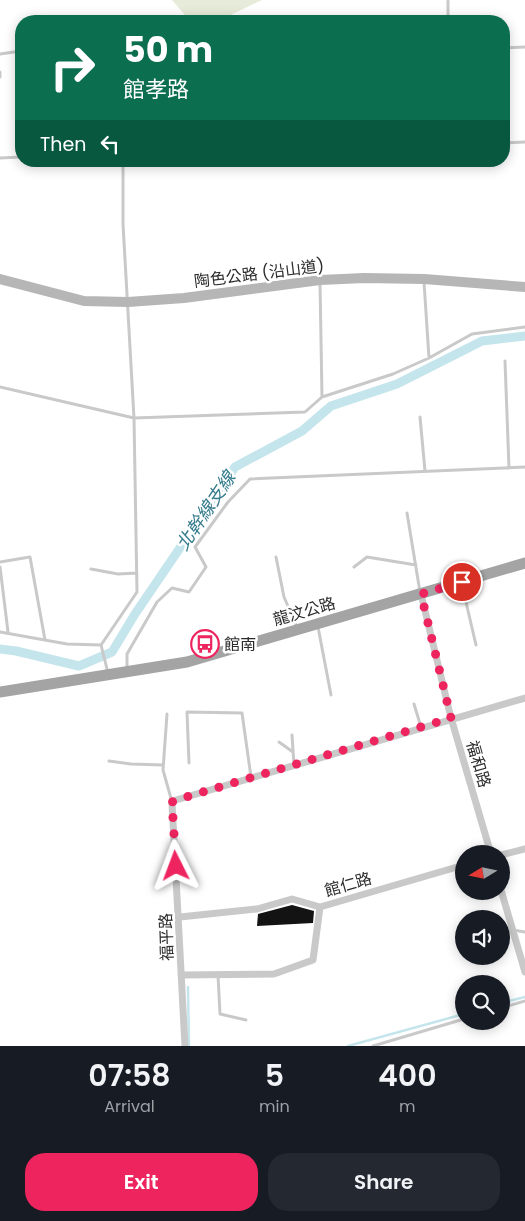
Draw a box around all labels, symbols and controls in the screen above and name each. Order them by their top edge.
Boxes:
text: 50 m [123,25,213,74]
icon: right [40,35,105,100]
text: 館孝路 [123,74,189,105]
icon: left [96,130,124,158]
text: Then [40,131,86,158]
street label: 陶色公路 (沿山道) [193,254,325,293]
water label: 北幹線支線 [170,465,242,555]
pin [441,561,483,603]
icon: arrive [448,568,476,596]
street label: 龍汶公路 [270,592,338,631]
bus stop icon: 館南 [190,629,220,659]
place label: 館南 [224,633,256,656]
street label: 福和路 [461,738,496,790]
position arrow [149,839,201,891]
north arrow [455,845,510,900]
map controls [455,845,510,1030]
street label: 館仁路 [322,867,374,902]
button: sound [455,910,510,965]
street label: 福平路 [154,913,179,961]
button: search [455,975,510,1030]
text: 07:58 [88,1054,171,1097]
text: 5 [265,1054,284,1097]
text: 400 [378,1054,437,1097]
text: Arrival [104,1095,155,1118]
text: min [259,1095,290,1118]
text: m [399,1095,416,1118]
button: Exit [25,1153,258,1211]
button: Share [268,1153,500,1211]

